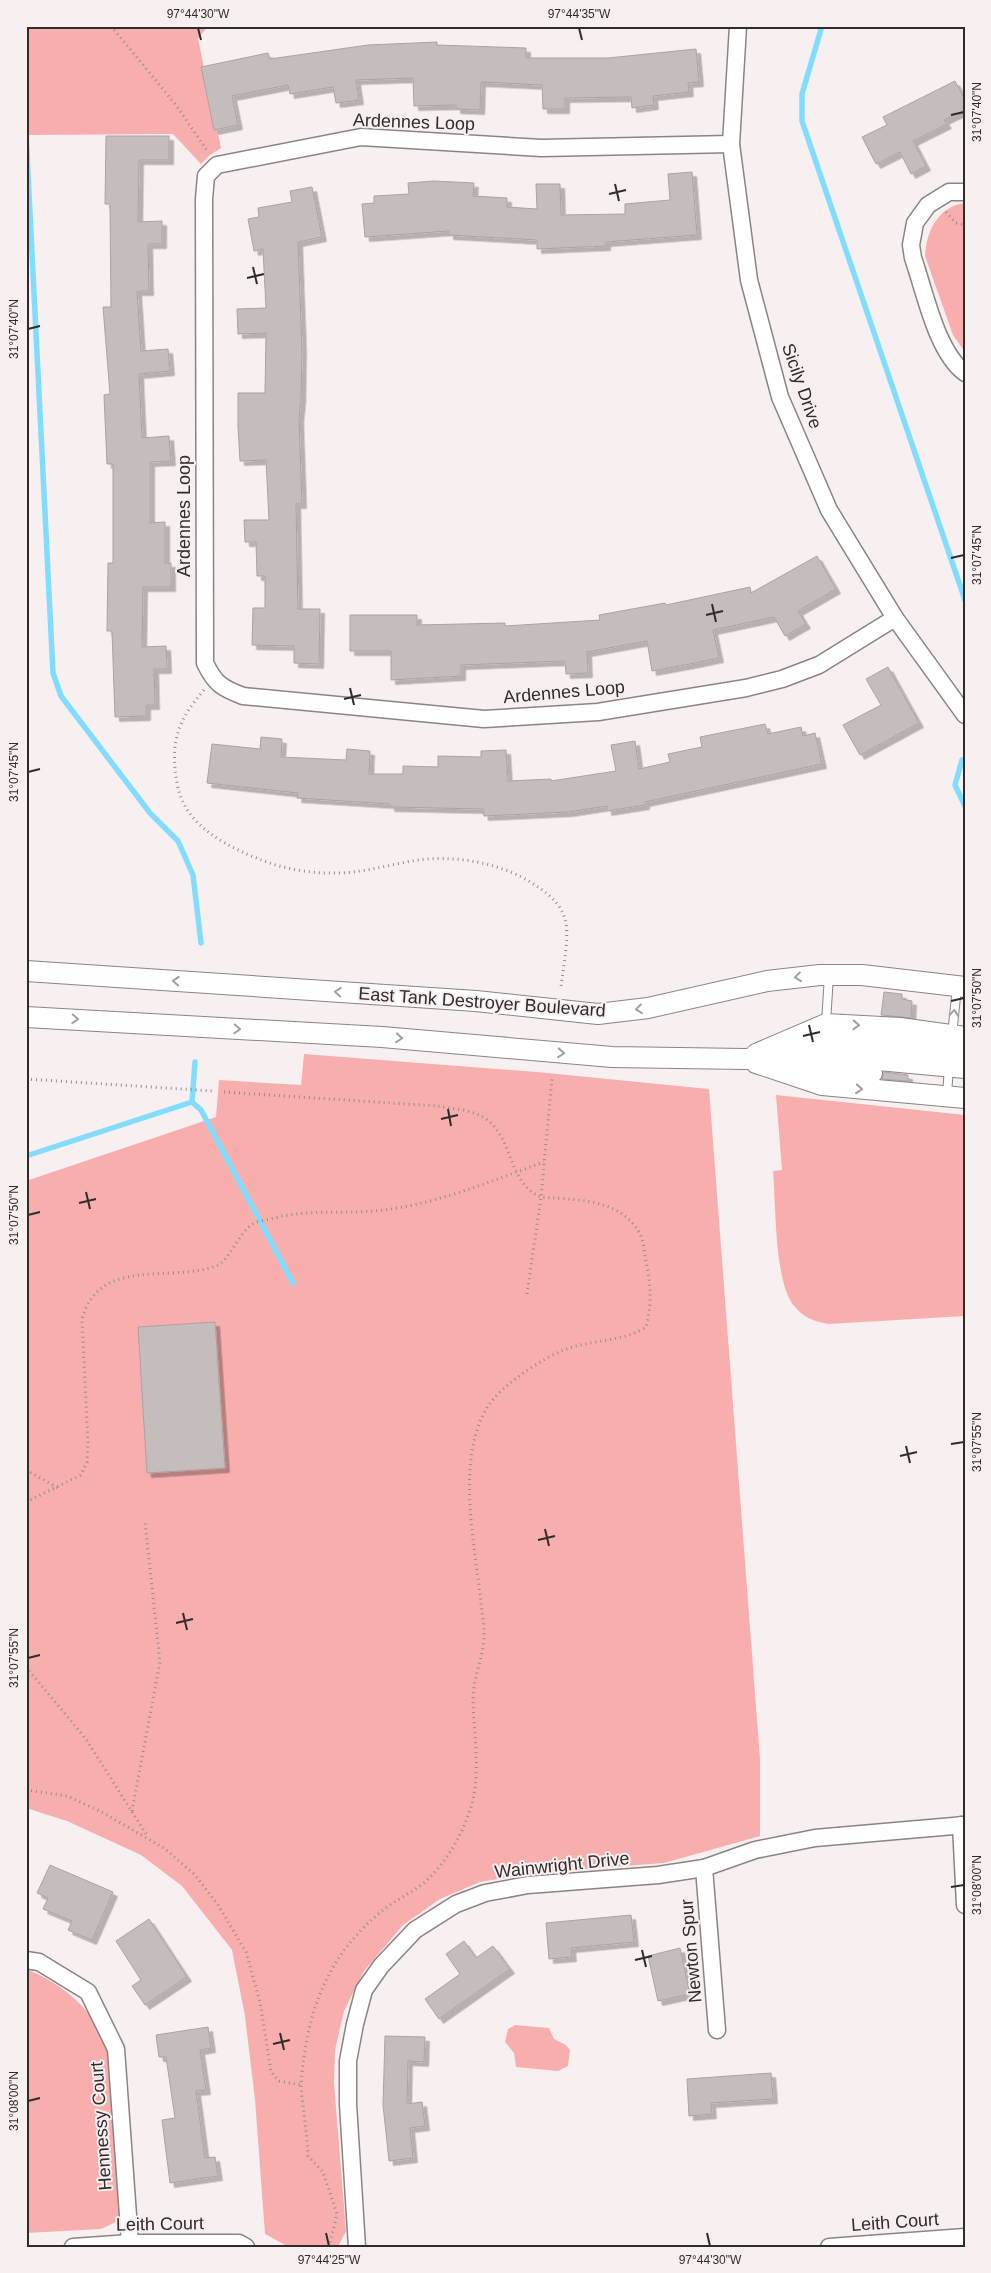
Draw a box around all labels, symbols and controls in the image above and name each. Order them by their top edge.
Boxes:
text: 97°44'30"W [167,7,230,21]
text: 97°44'35"W [548,7,611,21]
text: 31°07'40"N [970,82,984,142]
street label: Ardennes Loop [353,110,475,134]
text: 31°07'40"N [7,299,21,359]
street label: Sicily Drive [778,341,826,431]
street label: Ardennes Loop [174,455,194,577]
text: 31°07'45"N [970,525,984,585]
street label: Ardennes Loop [502,677,626,707]
text: 31°07'45"N [7,742,21,802]
text: 31°07'50"N [970,968,984,1028]
one-way arrow [794,971,802,982]
one-way arrow [172,975,180,986]
street label: East Tank Destroyer Boulevard [358,983,606,1021]
one-way arrow [334,986,342,997]
one-way arrow [635,1003,643,1014]
one-way arrow [949,1009,960,1017]
one-way arrow [71,1014,79,1025]
one-way arrow [853,1020,861,1031]
one-way arrow [233,1023,241,1034]
one-way arrow [396,1033,404,1044]
one-way arrow [557,1047,565,1058]
one-way arrow [856,1083,864,1094]
text: 31°07'50"N [7,1185,21,1245]
text: 31°07'55"N [970,1412,984,1472]
text: 31°07'55"N [7,1628,21,1688]
street label: Wainwright Drive [494,1848,630,1882]
text: 31°08'00"N [970,1855,984,1915]
street label: Newton Spur [677,1898,705,2004]
street label: Hennessy Court [87,2061,115,2191]
text: 31°08'00"N [7,2071,21,2131]
street label: Leith Court [850,2209,940,2235]
street label: Leith Court [116,2213,204,2235]
text: 97°44'25"W [298,2253,361,2267]
text: 97°44'30"W [679,2253,742,2267]

